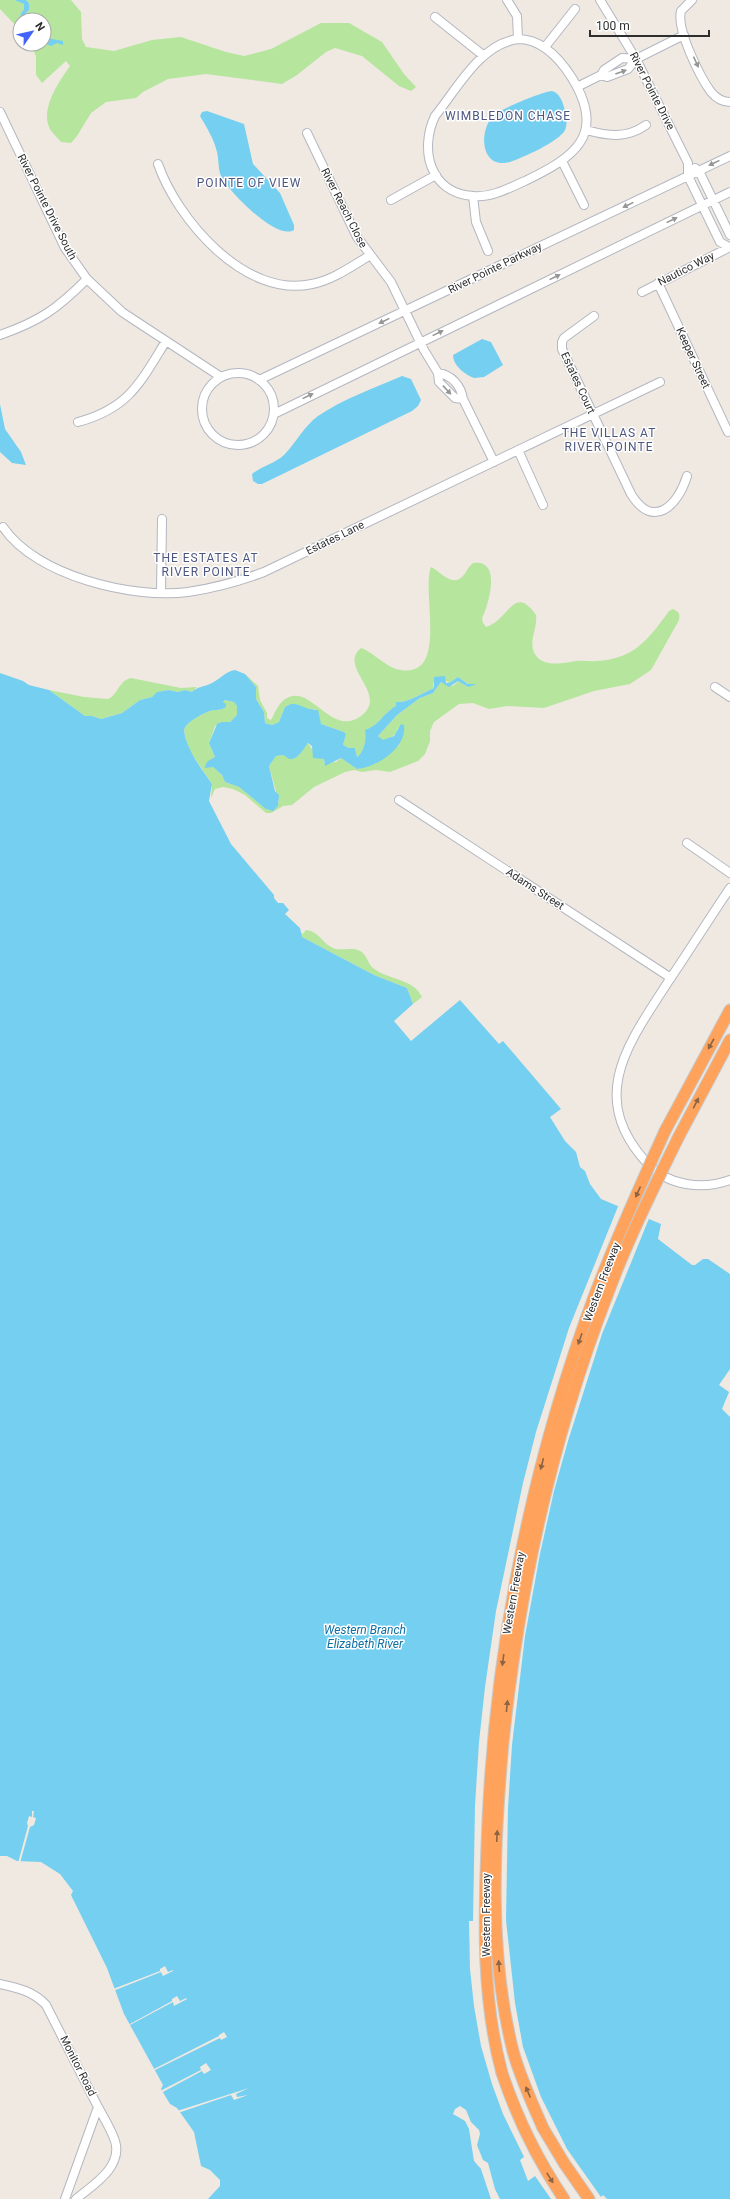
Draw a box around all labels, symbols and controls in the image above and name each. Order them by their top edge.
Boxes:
north arrow [12,12,52,52]
scale bar [590,12,709,38]
text: 100 m [596,19,630,33]
text: N [32,20,48,34]
street label: River Pointe Drive [627,50,677,132]
one-way arrow [693,56,699,68]
one-way arrow [615,69,627,75]
district label: WIMBLEDON CHASE [445,109,571,123]
street label: River Pointe Drive South [15,152,79,262]
one-way arrow [709,160,720,166]
street label: River Reach Close [318,166,370,250]
district label: POINTE OF VIEW [197,176,301,190]
one-way arrow [622,202,634,208]
one-way arrow [666,217,678,223]
street label: River Pointe Parkway [446,239,545,296]
street label: Nautico Way [656,249,717,289]
one-way arrow [549,274,561,280]
one-way arrow [379,318,390,324]
street label: Keeper Street [673,325,713,391]
one-way arrow [432,330,444,337]
street label: Estates Court [558,350,598,416]
one-way arrow [442,385,451,395]
one-way arrow [303,393,314,399]
district label: THE VILLAS AT RIVER POINTE [562,426,656,454]
street label: Estates Lane [304,518,366,558]
district label: THE ESTATES AT RIVER POINTE [153,551,259,579]
street label: Adams Street [504,865,567,913]
one-way arrow [708,1039,715,1050]
one-way arrow [693,1097,699,1109]
one-way arrow [635,1187,641,1198]
street label: Western Freeway [581,1240,623,1323]
one-way arrow [577,1334,583,1346]
one-way arrow [539,1457,545,1470]
street label: Western Freeway [500,1550,528,1635]
water label: Western Branch Elizabeth River [324,1623,406,1651]
one-way arrow [500,1653,506,1666]
one-way arrow [504,1700,510,1712]
one-way arrow [494,1830,501,1842]
street label: Western Freeway [480,1872,493,1957]
one-way arrow [496,1960,503,1972]
street label: Monitor Road [57,2034,99,2098]
one-way arrow [524,2085,530,2097]
one-way arrow [546,2173,554,2183]

